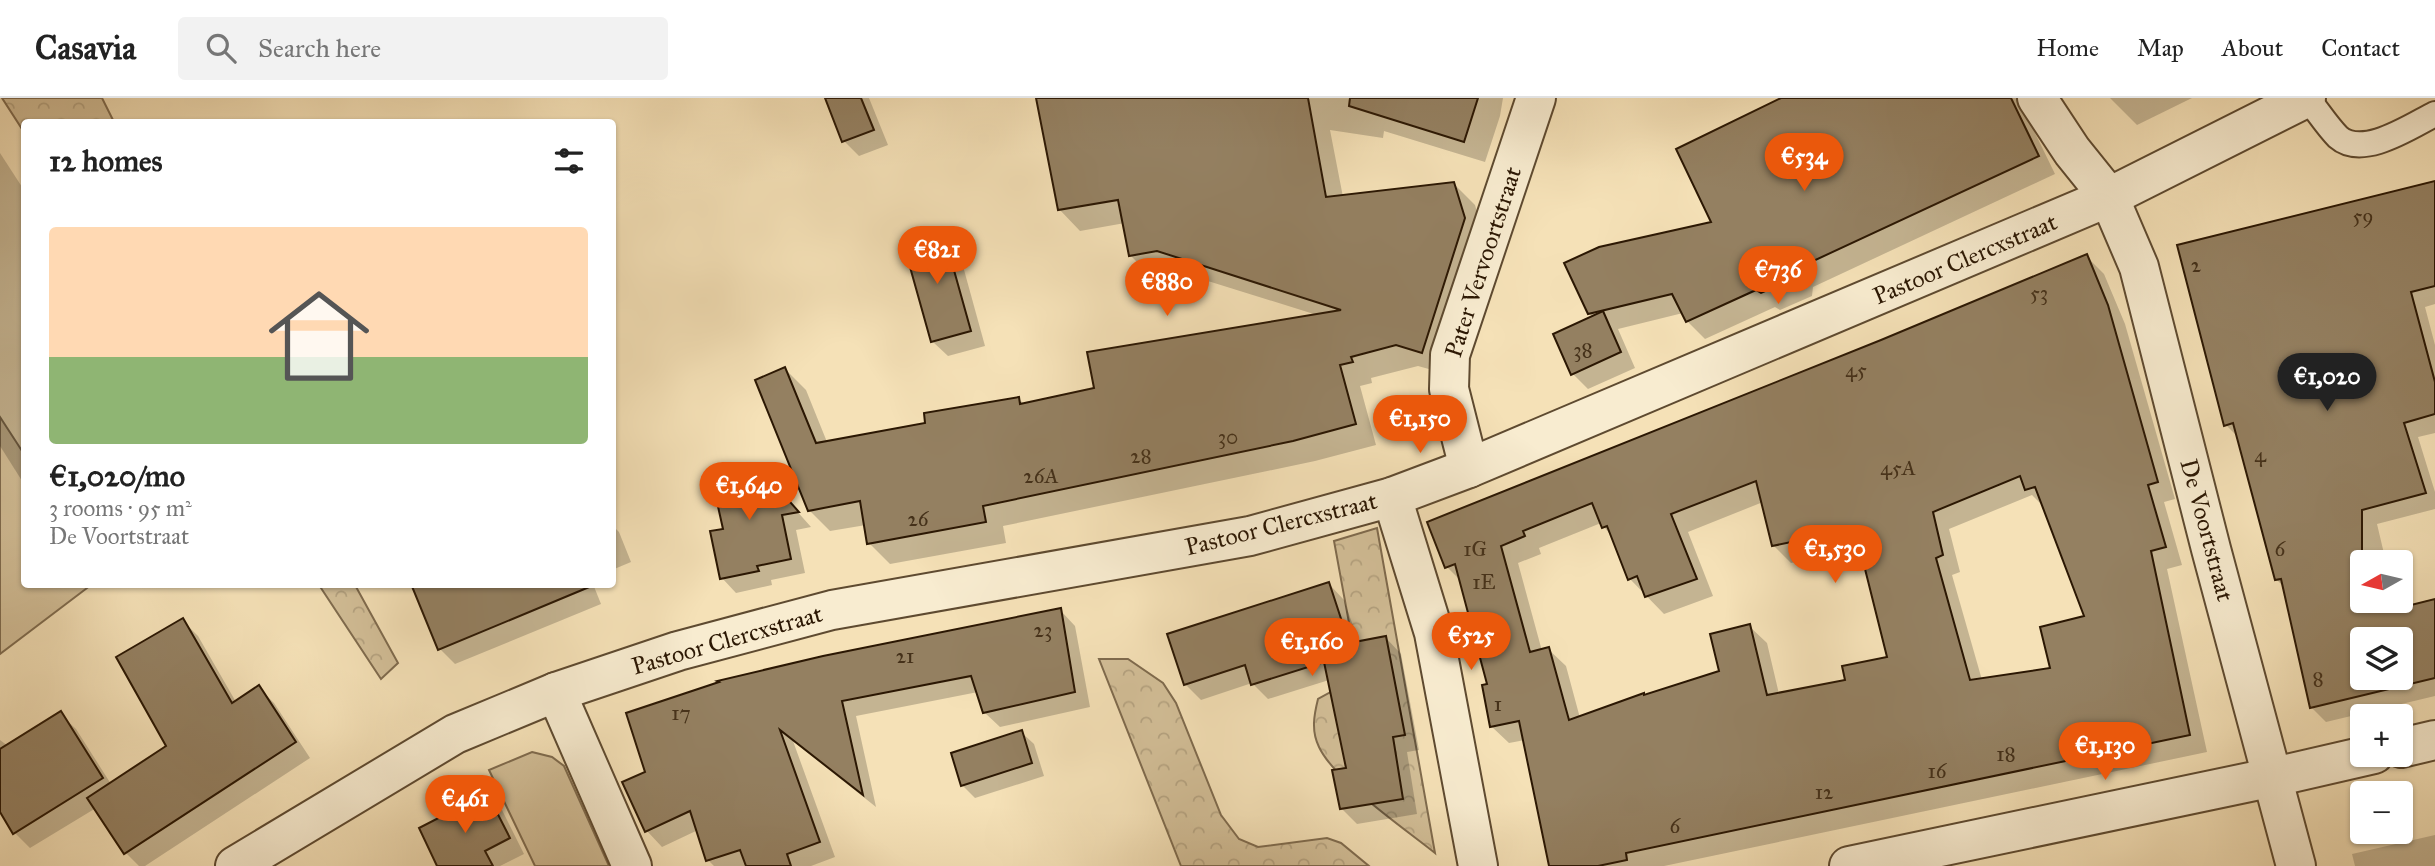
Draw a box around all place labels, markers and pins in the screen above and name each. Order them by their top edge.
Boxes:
pin: €534 [1763,134,1845,193]
pin: €821 [896,226,978,286]
pin: €736 [1737,246,1819,306]
pin: €880 [1126,258,1208,318]
pin: €1,020 [2270,354,2384,413]
pin: €1,150 [1363,396,1477,455]
pin: €1,640 [692,462,806,522]
pin: €1,530 [1778,526,1892,585]
pin: €525 [1430,612,1512,672]
pin: €1,160 [1255,618,1369,678]
pin: €1,130 [2048,722,2162,782]
pin: €461 [424,776,506,835]

